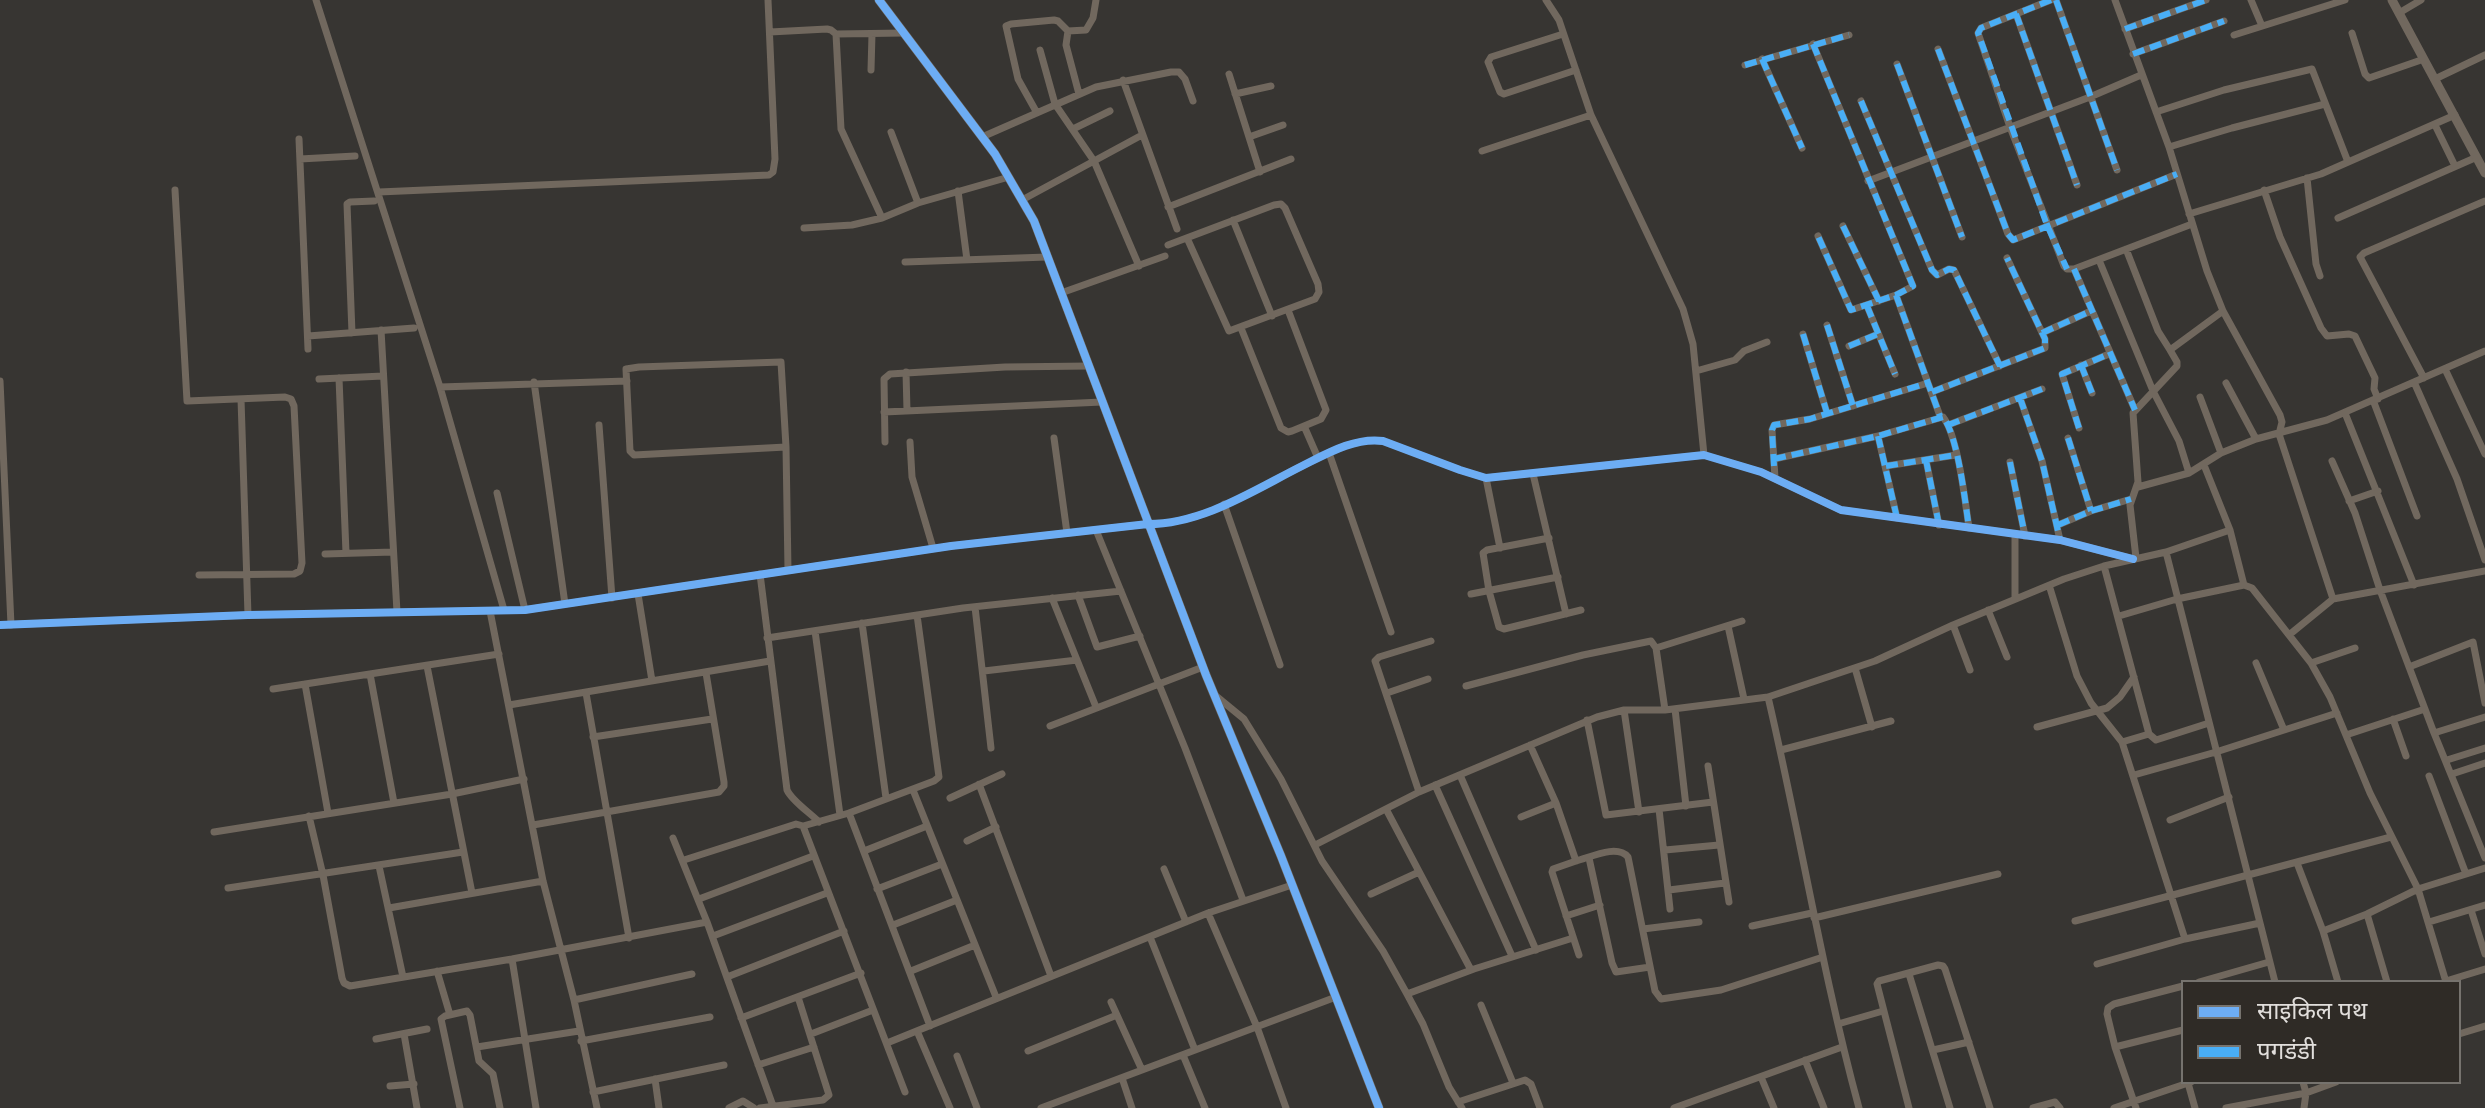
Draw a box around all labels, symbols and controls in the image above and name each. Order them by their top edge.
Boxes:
legend [2181,980,2461,1084]
text: साइकिल पथ [2257,995,2367,1027]
text: पगडंडी [2257,1035,2316,1067]

